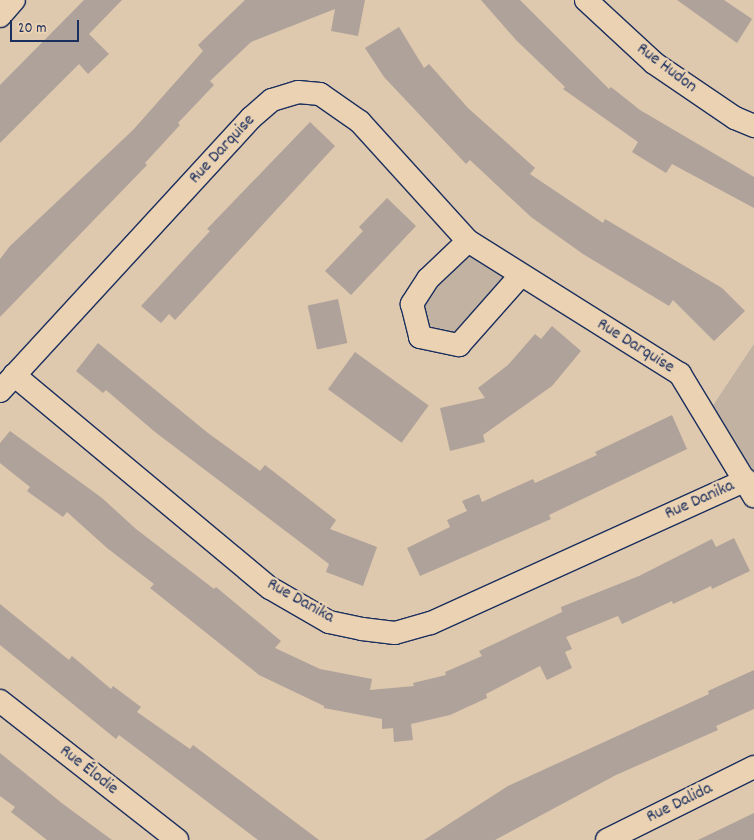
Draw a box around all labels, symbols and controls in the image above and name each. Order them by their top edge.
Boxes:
scale bar [12,10,81,42]
text: 20 m [18,18,46,40]
street label: Rue Hudon [631,39,701,99]
street label: Rue Darquise [185,111,261,189]
street label: Rue Darquise [592,315,678,379]
street label: Rue Danika [662,476,738,526]
street label: Rue Danika [263,575,337,629]
street label: Rue Élodie [54,741,122,801]
street label: Rue Dalida [643,779,717,829]

